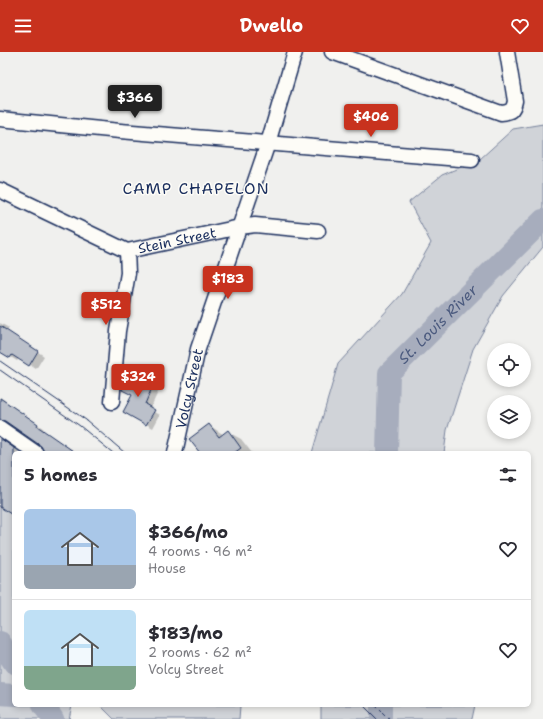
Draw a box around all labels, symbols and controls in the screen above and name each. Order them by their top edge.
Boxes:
text: Dwello [240,14,303,38]
icon: menu [12,15,34,37]
icon: heart [509,15,531,37]
pin: $366 [111,85,159,119]
text: $366 [117,89,153,106]
pin: $406 [347,104,395,138]
text: $406 [353,108,389,125]
district label: CAMP CHAPELON [122,178,270,199]
street label: Stein Street [136,223,218,257]
pin: $183 [204,266,252,300]
text: $183 [212,270,244,287]
water label: St. Louis River [394,280,483,368]
pin: $512 [82,292,130,326]
text: $512 [90,296,122,313]
map controls [487,343,531,439]
button: locate [487,343,531,387]
street label: Volcy Street [172,347,207,430]
pin: $324 [114,364,162,398]
text: $324 [120,368,156,385]
button: layers [487,395,531,439]
text: 5 homes [24,464,97,486]
icon: filters [497,464,519,486]
text: $366/mo [148,521,228,543]
icon: home [56,525,104,573]
icon: heart [497,538,519,560]
text: 4 rooms · 96 m² [148,543,252,560]
text: House [148,560,186,577]
text: $183/mo [148,622,223,644]
icon: home [56,626,104,674]
icon: heart [497,639,519,661]
text: 2 rooms · 62 m² [148,644,252,661]
text: Volcy Street [148,661,224,678]

